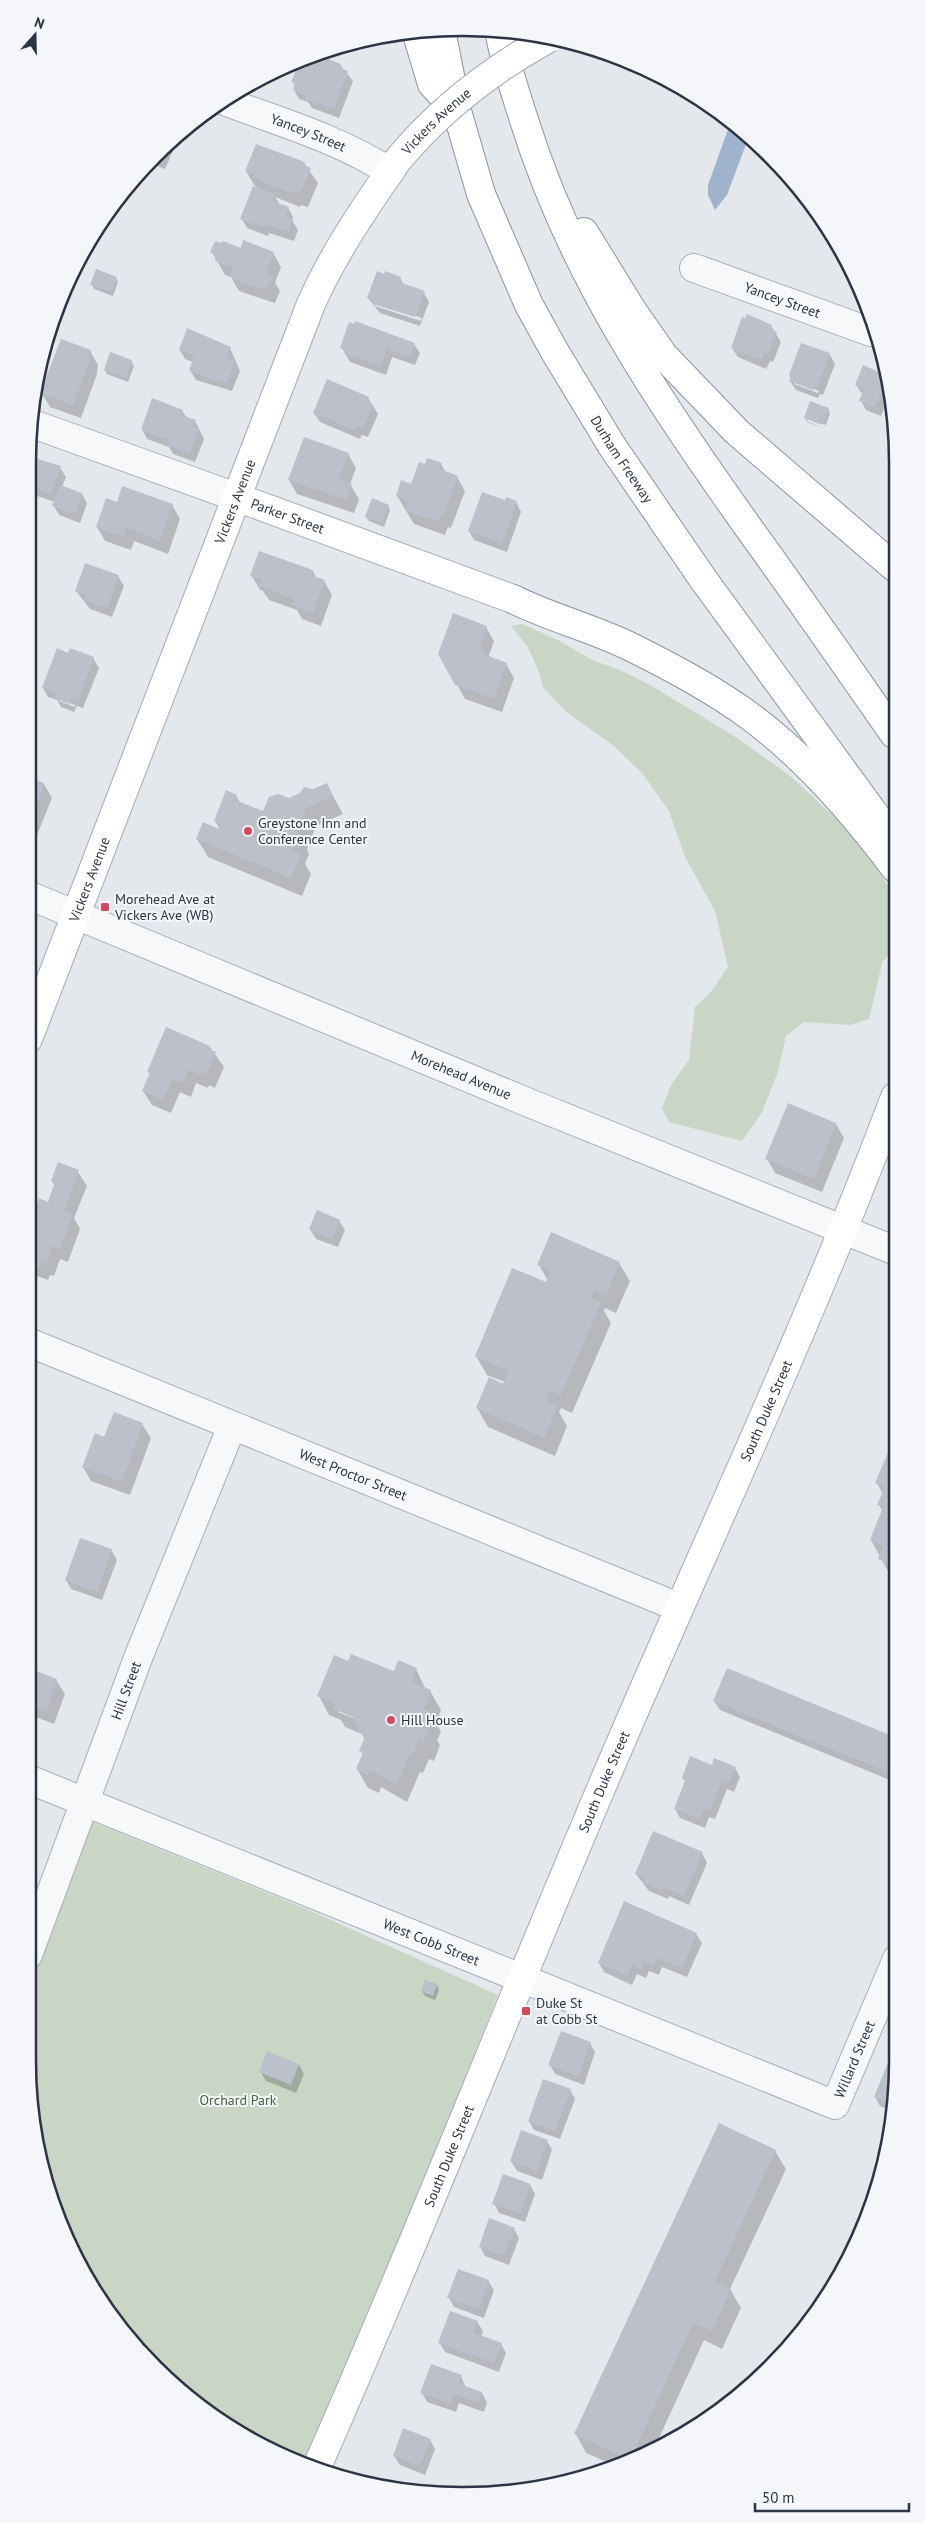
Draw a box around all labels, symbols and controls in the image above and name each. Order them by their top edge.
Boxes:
north arrow [10,10,60,60]
text: N [32,13,47,33]
street label: Vickers Avenue [397,84,475,159]
street label: Yancey Street [268,110,349,156]
street label: Yancey Street [742,278,823,322]
street label: Durham Freeway [587,412,657,507]
street label: Vickers Avenue [210,456,259,547]
street label: Parker Street [248,494,327,538]
place label: Greystone Inn and Conference Center [258,814,367,848]
marker: Greystone Inn and Conference Center [242,825,254,837]
street label: Vickers Avenue [65,834,114,925]
place label: Morehead Ave at Vickers Ave (WB) [114,890,215,924]
marker: Morehead Ave at Vickers Ave (WB) [99,901,111,913]
street label: Morehead Avenue [408,1046,514,1104]
street label: South Duke Street [736,1357,796,1464]
street label: West Proctor Street [296,1444,410,1505]
street label: Hill Street [107,1659,145,1722]
place label: Hill House [401,1711,464,1729]
marker: Hill House [385,1714,397,1726]
street label: South Duke Street [574,1728,634,1835]
street label: West Cobb Street [381,1914,482,1970]
place label: Duke St at Cobb St [536,1994,598,2028]
marker: Duke St at Cobb St [520,2005,532,2017]
street label: Willard Street [830,2018,879,2101]
park label: Orchard Park [199,2091,277,2109]
street label: South Duke Street [420,2102,478,2210]
scale bar [755,2480,909,2512]
text: 50 m [762,2488,795,2507]

